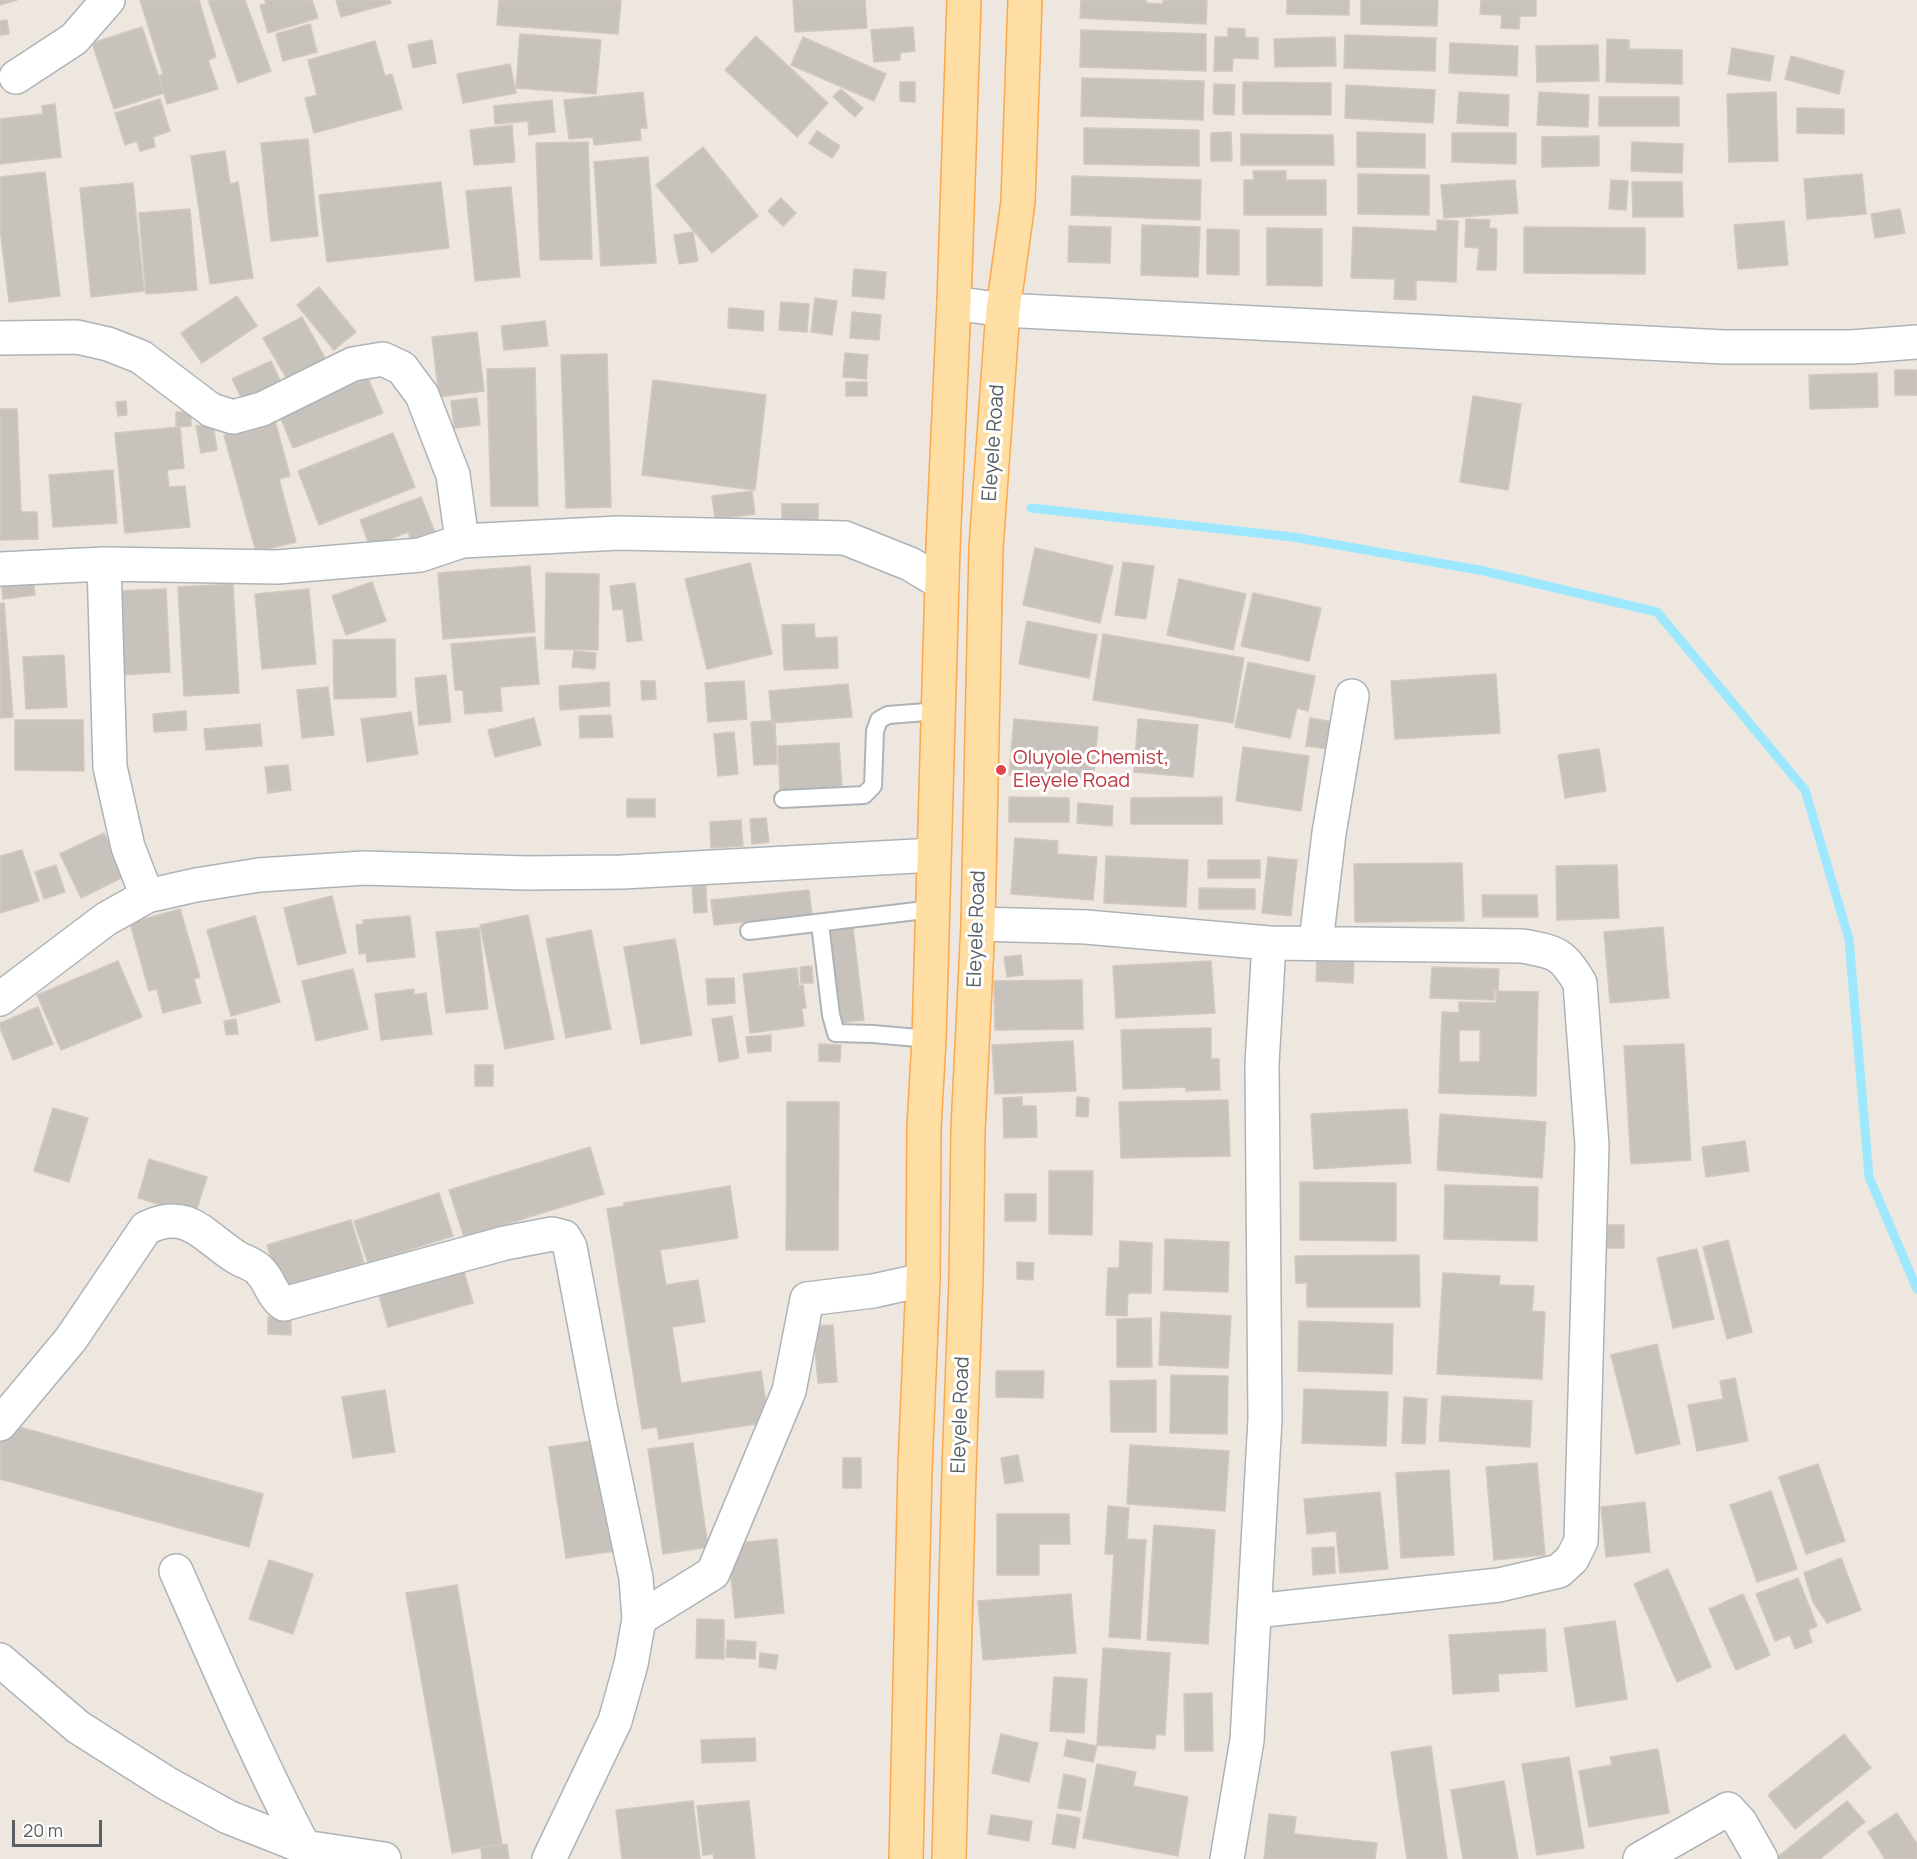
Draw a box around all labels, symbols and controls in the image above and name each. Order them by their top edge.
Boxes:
street label: Eleyele Road [978,384,1010,502]
place label: Oluyole Chemist, Eleyele Road [1013,746,1169,793]
marker: Oluyole Chemist, Eleyele Road [994,763,1008,777]
street label: Eleyele Road [963,870,991,988]
street label: Eleyele Road [947,1356,975,1474]
scale bar [15,1808,105,1846]
text: 20 m [23,1818,63,1842]

